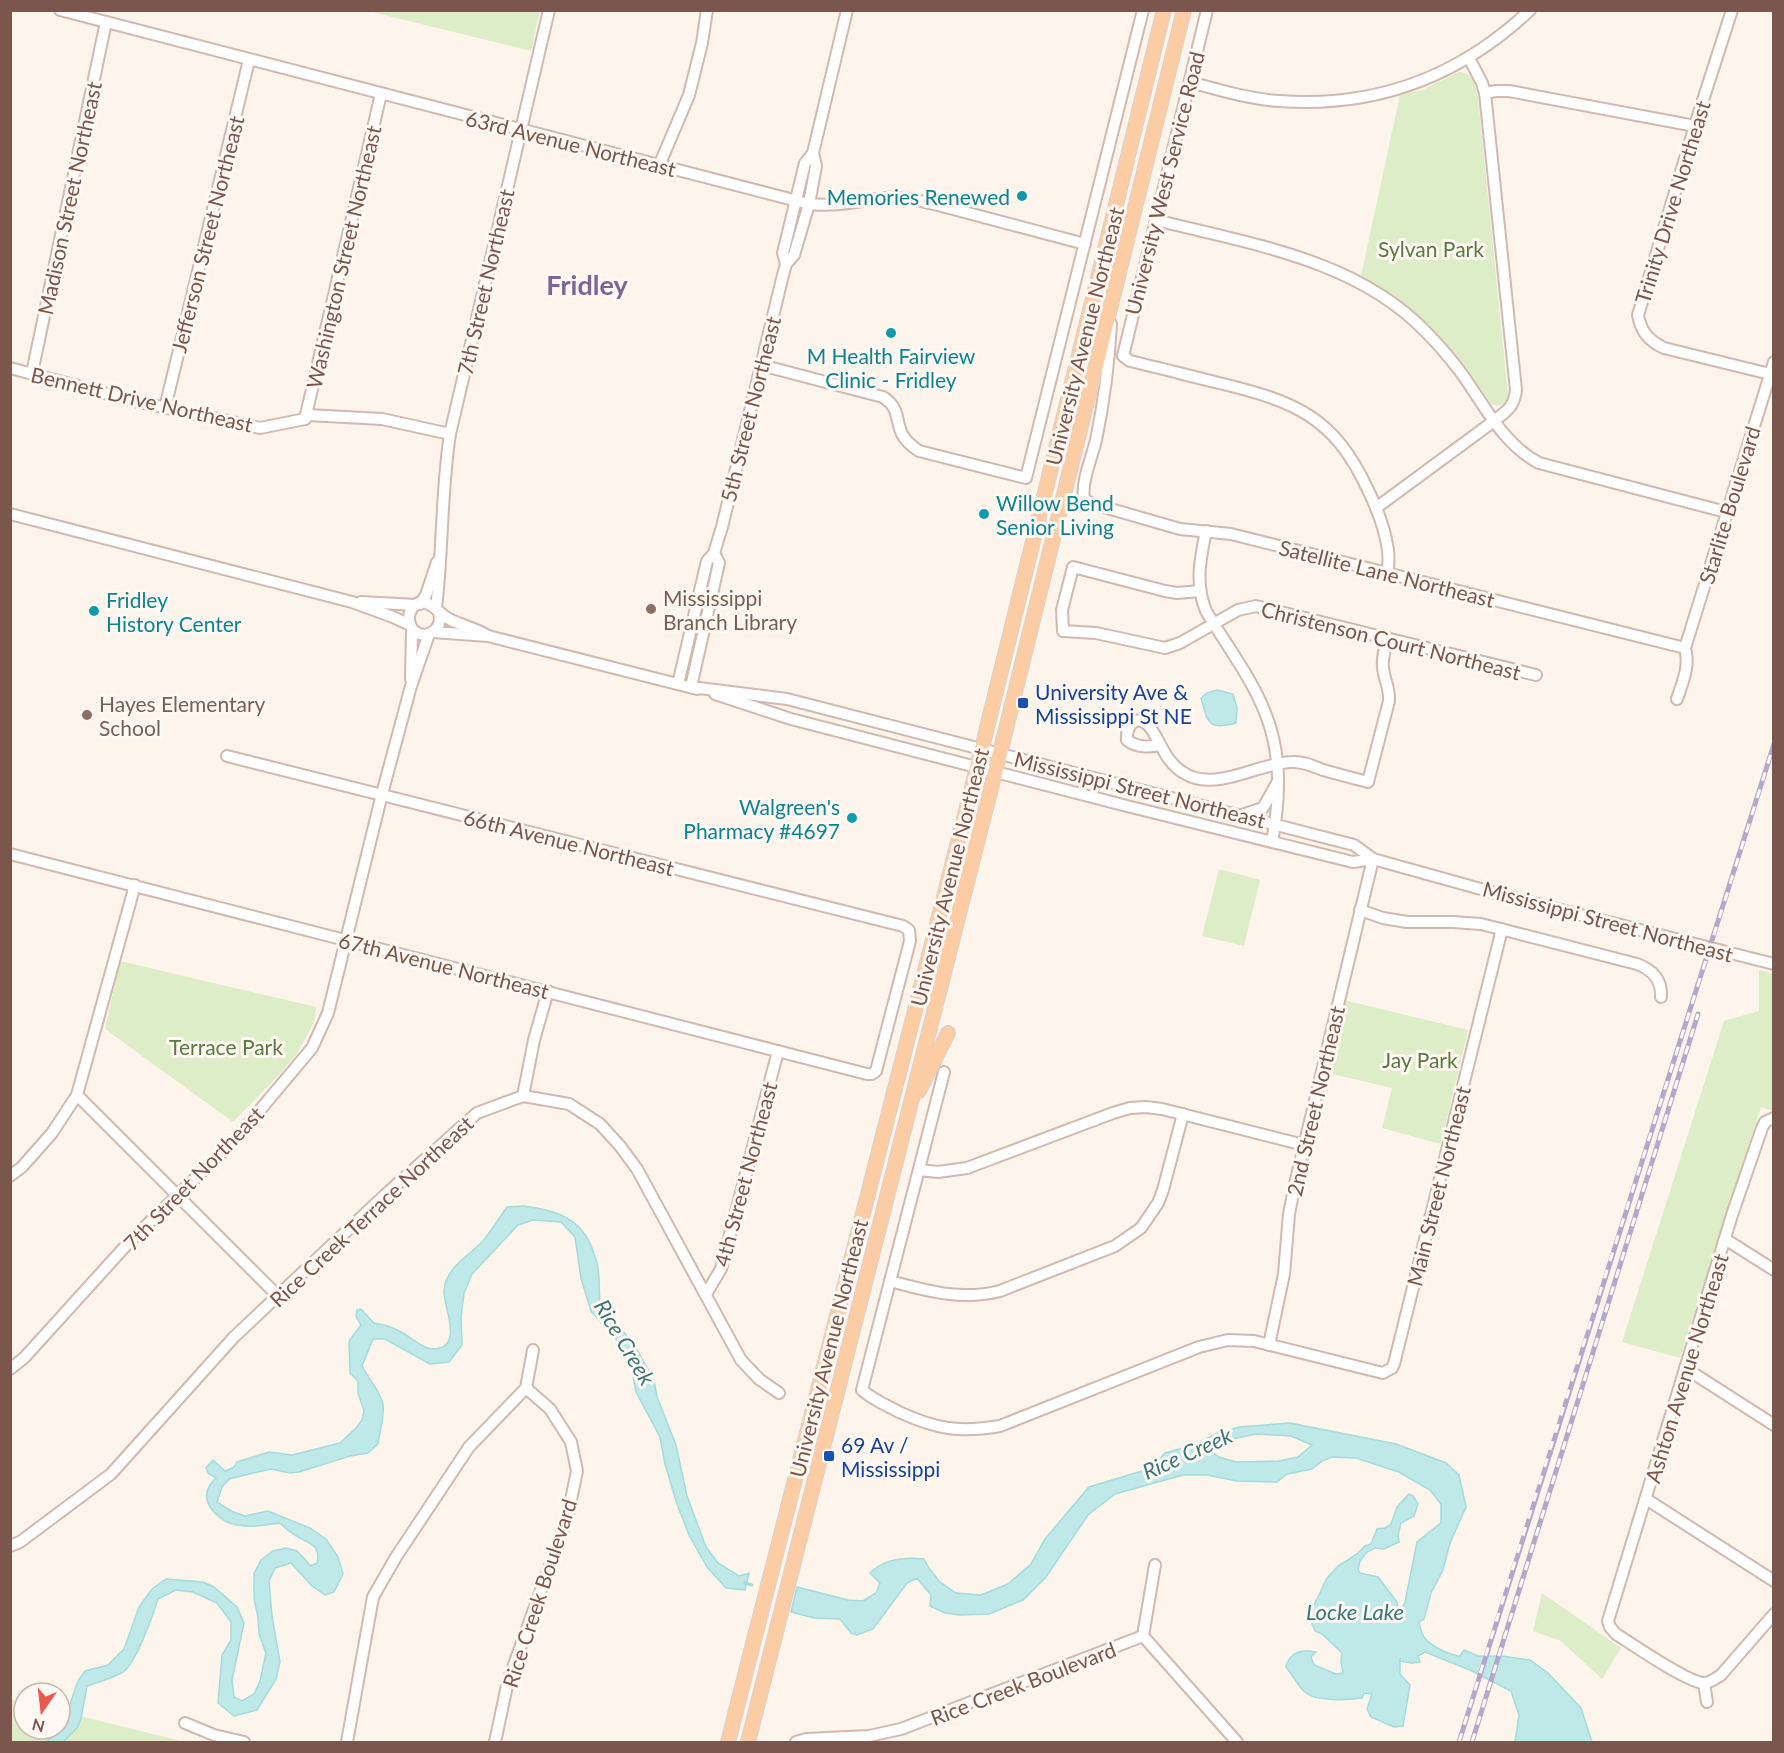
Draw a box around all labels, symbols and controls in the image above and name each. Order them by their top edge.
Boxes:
street label: University West Service Road [1119,49,1209,317]
street label: Madison Street Northeast [32,79,106,317]
street label: Trinity Drive Northeast [1629,97,1715,306]
street label: 63rd Avenue Northeast [463,105,679,181]
street label: Jefferson Street Northeast [165,113,249,355]
street label: Washington Street Northeast [301,123,386,391]
place label: Memories Renewed [827,184,1010,209]
street label: 7th Street Northeast [451,186,519,377]
marker: Memories Renewed [1015,189,1029,203]
street label: University Avenue Northeast [1040,204,1128,468]
park label: Sylvan Park [1378,236,1484,261]
district label: Fridley [546,268,628,301]
street label: 5th Street Northeast [715,313,785,504]
marker: M Health Fairview Clinic - Fridley [884,326,898,340]
place label: M Health Fairview Clinic - Fridley [807,343,976,392]
street label: Bennett Drive Northeast [29,361,256,437]
street label: Starlite Boulevard [1693,423,1765,587]
place label: Willow Bend Senior Living [996,490,1114,539]
marker: Willow Bend Senior Living [977,507,991,521]
street label: Satellite Lane Northeast [1277,534,1498,612]
place label: Mississippi Branch Library [663,585,797,634]
place label: Fridley History Center [106,587,242,636]
street label: Christenson Court Northeast [1259,596,1524,684]
marker: Mississippi Branch Library [644,602,658,616]
marker: Fridley History Center [87,604,101,618]
place label: University Ave & Mississippi St NE [1035,679,1192,728]
place label: Hayes Elementary School [99,691,266,740]
marker: University Ave & Mississippi St NE [1016,696,1030,710]
marker: Hayes Elementary School [80,708,94,722]
street label: University Avenue Northeast [905,745,993,1009]
street label: Mississippi Street Northeast [1012,746,1269,832]
place label: Walgreen's Pharmacy #4697 [683,794,840,843]
street label: 66th Avenue Northeast [461,804,677,880]
marker: Walgreen's Pharmacy #4697 [845,811,859,825]
street label: Mississippi Street Northeast [1480,876,1736,967]
street label: 67th Avenue Northeast [336,927,552,1003]
street label: 2nd Street Northeast [1281,1003,1349,1199]
park label: Terrace Park [169,1034,283,1059]
park label: Jay Park [1382,1047,1458,1072]
street label: 4th Street Northeast [708,1078,782,1269]
street label: Main Street Northeast [1401,1083,1475,1289]
street label: 7th Street Northeast [118,1101,268,1255]
street label: Rice Creek Terrace Northeast [264,1110,478,1312]
street label: University Avenue Northeast [784,1216,872,1480]
street label: Ashton Avenue Northeast [1639,1250,1733,1486]
water label: Rice Creek [589,1294,661,1390]
water label: Rice Creek [1138,1421,1237,1485]
place label: 69 Av / Mississippi [841,1432,940,1481]
marker: 69 Av / Mississippi [822,1449,836,1463]
street label: Rice Creek Boulevard [497,1496,581,1690]
water label: Locke Lake [1306,1598,1404,1625]
street label: Rice Creek Boulevard [927,1636,1119,1730]
north arrow [12,1681,72,1741]
text: N [30,1715,47,1737]

